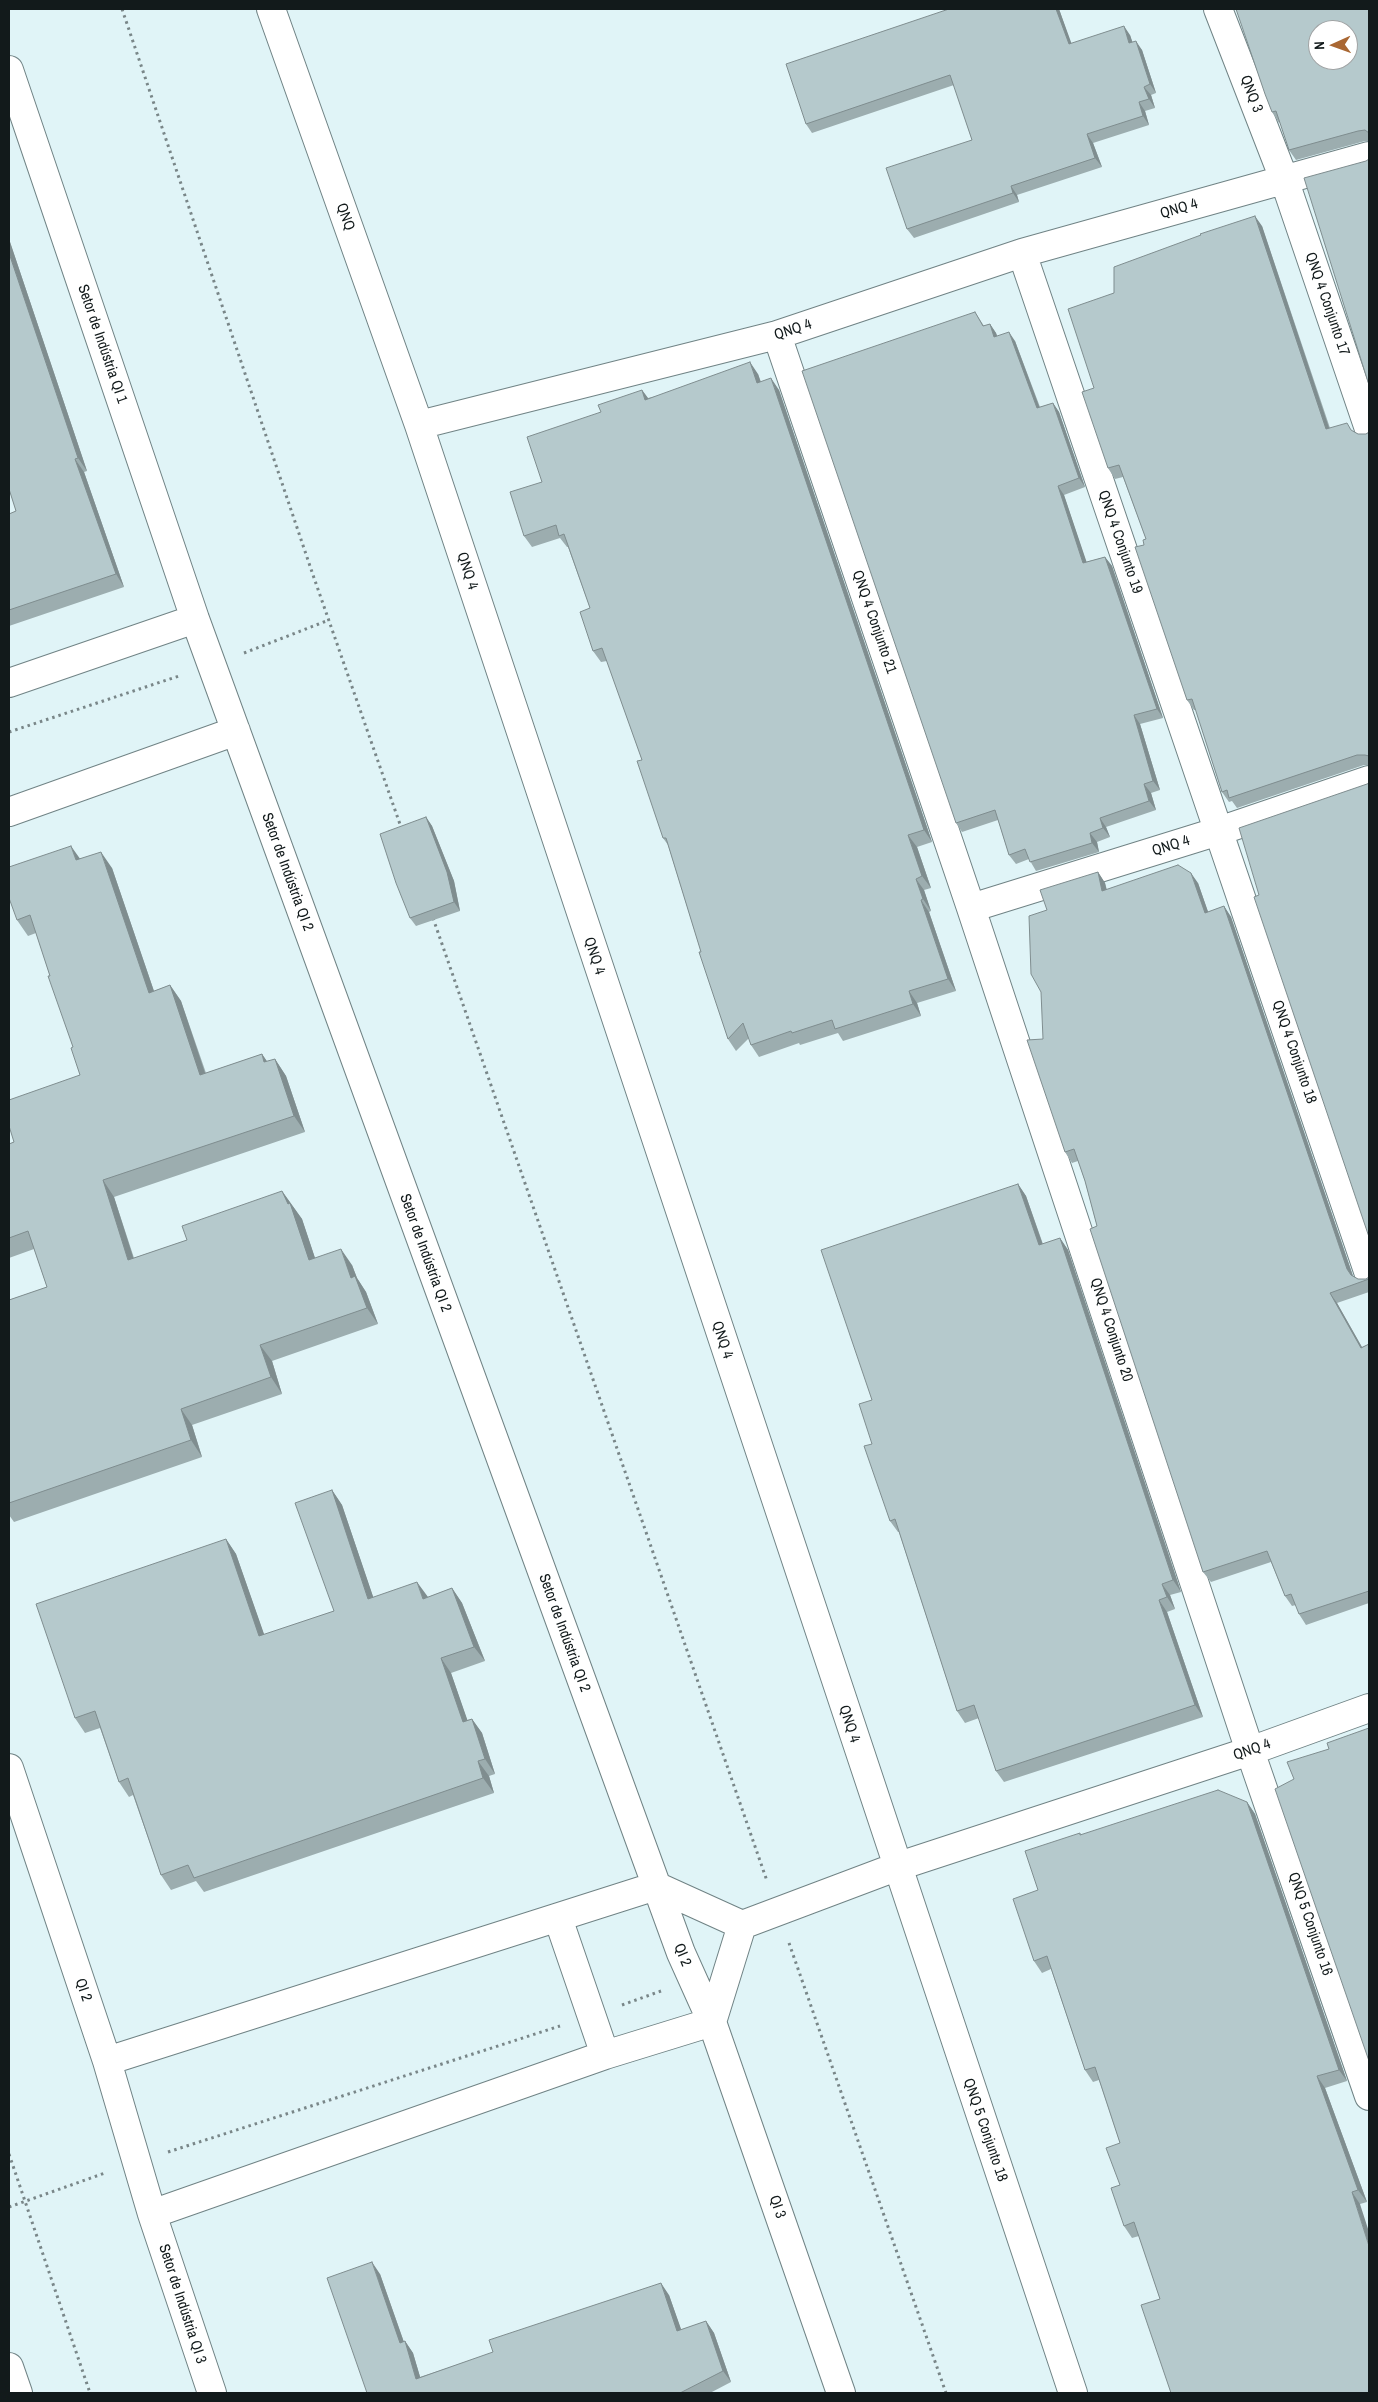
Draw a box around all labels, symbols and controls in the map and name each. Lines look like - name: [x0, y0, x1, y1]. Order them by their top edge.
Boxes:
- north arrow: [1308, 20, 1358, 70]
- text: N: [1310, 41, 1328, 50]
- street label: QNQ 3: [1236, 73, 1266, 115]
- street label: QNQ 4: [1158, 195, 1200, 223]
- street label: QNQ: [332, 201, 358, 233]
- street label: QNQ 4 Conjunto 17: [1301, 250, 1353, 358]
- street label: Setor de Indústria QI 1: [73, 282, 131, 406]
- street label: QNQ 4: [772, 316, 814, 344]
- street label: QNQ 4 Conjunto 19: [1094, 488, 1146, 596]
- street label: QNQ 4: [453, 550, 481, 592]
- street label: QNQ 4 Conjunto 21: [848, 568, 900, 676]
- street label: Setor de Indústria QI 2: [257, 810, 317, 934]
- street label: QNQ 4: [1150, 832, 1192, 860]
- street label: QNQ 4: [580, 935, 608, 977]
- street label: QNQ 4 Conjunto 18: [1268, 998, 1320, 1106]
- street label: Setor de Indústria QI 2: [395, 1191, 455, 1315]
- street label: QNQ 4 Conjunto 20: [1086, 1276, 1136, 1384]
- street label: QNQ 4: [708, 1319, 736, 1361]
- street label: Setor de Indústria QI 2: [534, 1571, 594, 1695]
- street label: QNQ 4: [835, 1703, 863, 1745]
- street label: QNQ 4: [1231, 1735, 1273, 1765]
- street label: QNQ 5 Conjunto 16: [1284, 1870, 1336, 1978]
- street label: QI 2: [669, 1941, 695, 1969]
- street label: QI 2: [71, 1976, 95, 2004]
- street label: QNQ 5 Conjunto 18: [959, 2076, 1011, 2184]
- street label: QI 3: [765, 2193, 789, 2221]
- street label: Setor de Indústria QI 3: [154, 2242, 210, 2366]

